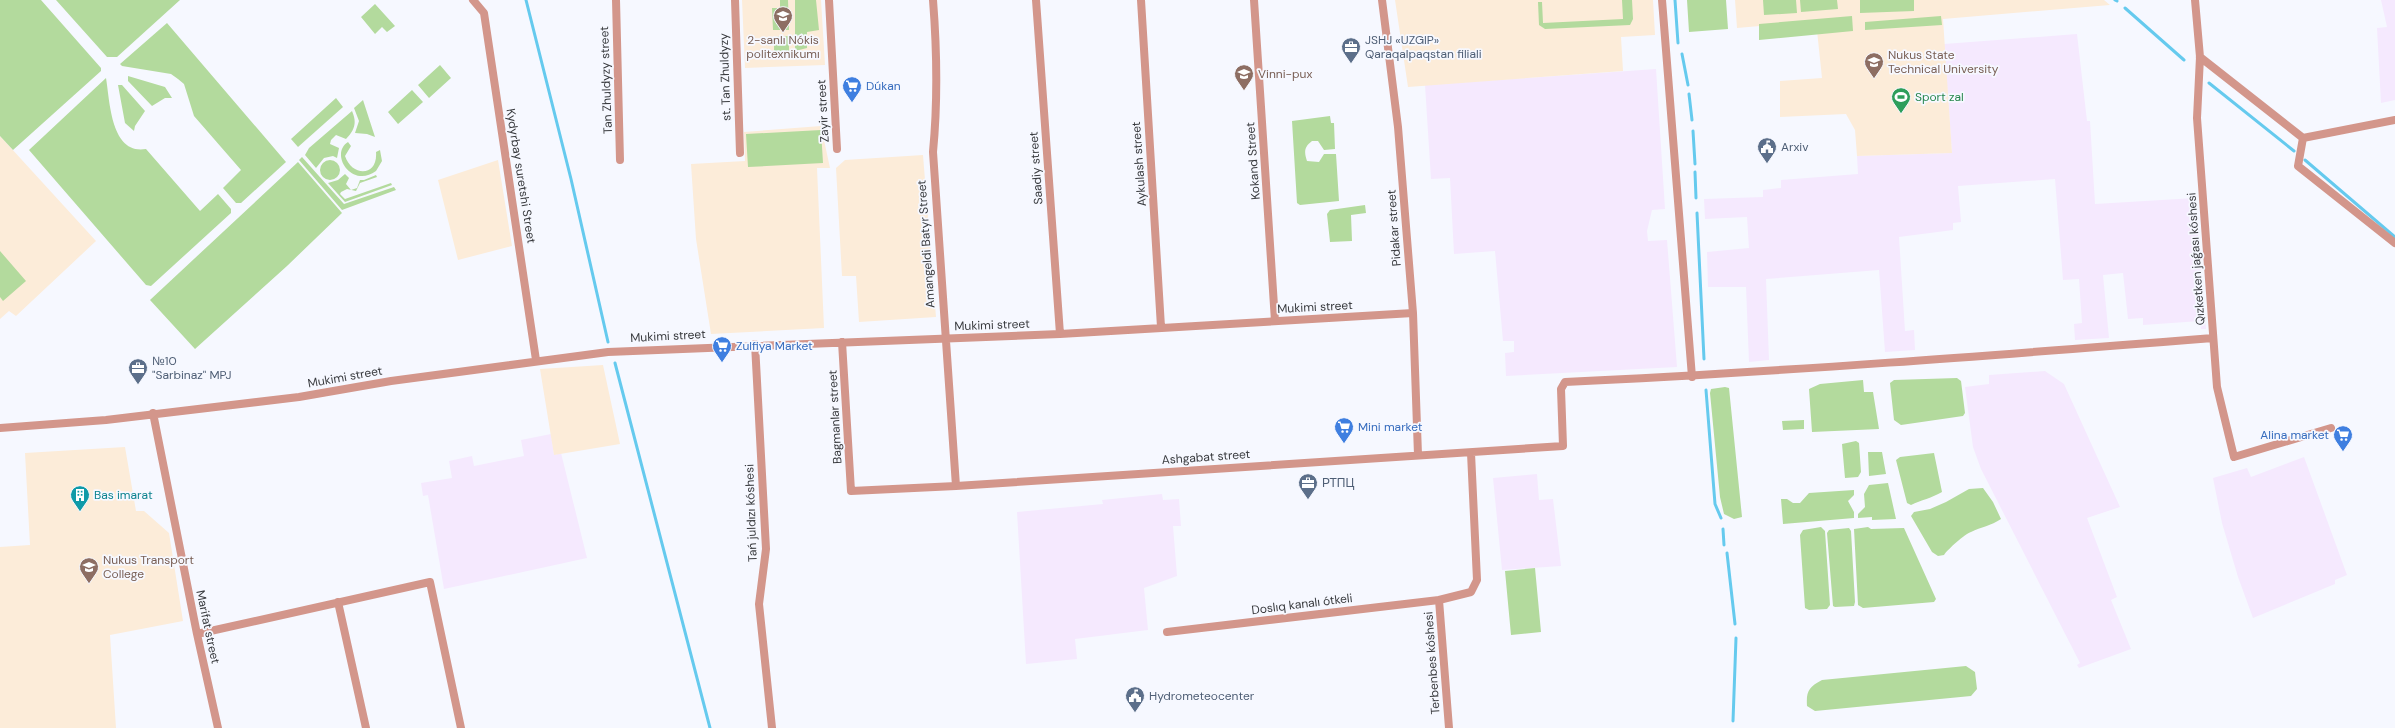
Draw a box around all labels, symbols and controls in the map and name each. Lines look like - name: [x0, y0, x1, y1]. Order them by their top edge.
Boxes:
- school or university icon: 2-sanlı Nókis politexnikumı: [772, 5, 794, 33]
- street label: Tan Zhuldyzy street: [596, 26, 616, 134]
- place label: 2-sanlı Nókis politexnikumı: [746, 32, 820, 62]
- place label: JSHJ «UZGIP» Qaraqalpaqstan filiali: [1365, 32, 1482, 62]
- street label: st. Tan Zhuldyzy: [715, 33, 735, 121]
- office icon: JSHJ «UZGIP» Qaraqalpaqstan filiali: [1340, 36, 1362, 64]
- place label: Nukus State Technical University: [1888, 47, 1999, 77]
- school or university icon: Nukus State Technical University: [1863, 51, 1885, 79]
- school or university icon: Vinni-pux: [1233, 63, 1255, 91]
- place label: Vinni-pux: [1258, 66, 1312, 82]
- supermarket icon: Dúkan: [841, 75, 863, 103]
- place label: Dúkan: [866, 78, 901, 94]
- street label: Zayir street: [813, 79, 833, 143]
- sports icon: Sport zal: [1890, 86, 1912, 114]
- place label: Sport zal: [1915, 89, 1964, 105]
- street label: Kydyrbay suretshi Street: [502, 107, 540, 245]
- street label: Aykulash street: [1128, 121, 1150, 207]
- street label: Kokand Street: [1242, 121, 1264, 200]
- street label: Saadiy street: [1025, 131, 1047, 205]
- public building icon: Arxiv: [1756, 136, 1778, 164]
- place label: Arxiv: [1781, 139, 1809, 155]
- street label: Amangeldi Batyr Street: [914, 179, 938, 309]
- street label: Pidakar street: [1383, 189, 1405, 267]
- street label: Qızketken jaǵası kóshesi: [2183, 192, 2209, 326]
- street label: Mukimi street: [1277, 297, 1353, 317]
- street label: Mukimi street: [954, 316, 1030, 334]
- street label: Mukimi street: [630, 326, 706, 346]
- supermarket icon: Zulfiya Market: [711, 335, 733, 363]
- place label: Zulfiya Market: [736, 338, 813, 354]
- place label: №10 "Sarbinaz" MPJ: [152, 353, 232, 383]
- office icon: №10 "Sarbinaz" MPJ: [127, 357, 149, 385]
- street label: Mukimi street: [306, 363, 384, 391]
- street label: Bagmanlar street: [825, 369, 845, 464]
- supermarket icon: Mini market: [1333, 416, 1355, 444]
- place label: Mini market: [1358, 419, 1423, 435]
- supermarket icon: Alina market: [2332, 424, 2354, 452]
- place label: Alina market: [2260, 427, 2329, 443]
- street label: Ashgabat street: [1161, 446, 1251, 468]
- street label: Tań juldızı kóshesi: [741, 464, 761, 562]
- office icon: РТПЦ: [1297, 472, 1319, 500]
- place label: РТПЦ: [1322, 475, 1354, 491]
- building icon: Bas imarat: [69, 484, 91, 512]
- place label: Bas imarat: [94, 487, 153, 503]
- place label: Nukus Transport College: [103, 552, 194, 582]
- school or university icon: Nukus Transport College: [78, 556, 100, 584]
- street label: Marifat street: [192, 589, 224, 666]
- street label: Doslıq kanalı ótkeli: [1251, 590, 1353, 618]
- street label: Terbenbes kóshesi: [1420, 611, 1444, 715]
- public building icon: Hydrometeocenter: [1124, 685, 1146, 713]
- place label: Hydrometeocenter: [1149, 688, 1255, 704]

